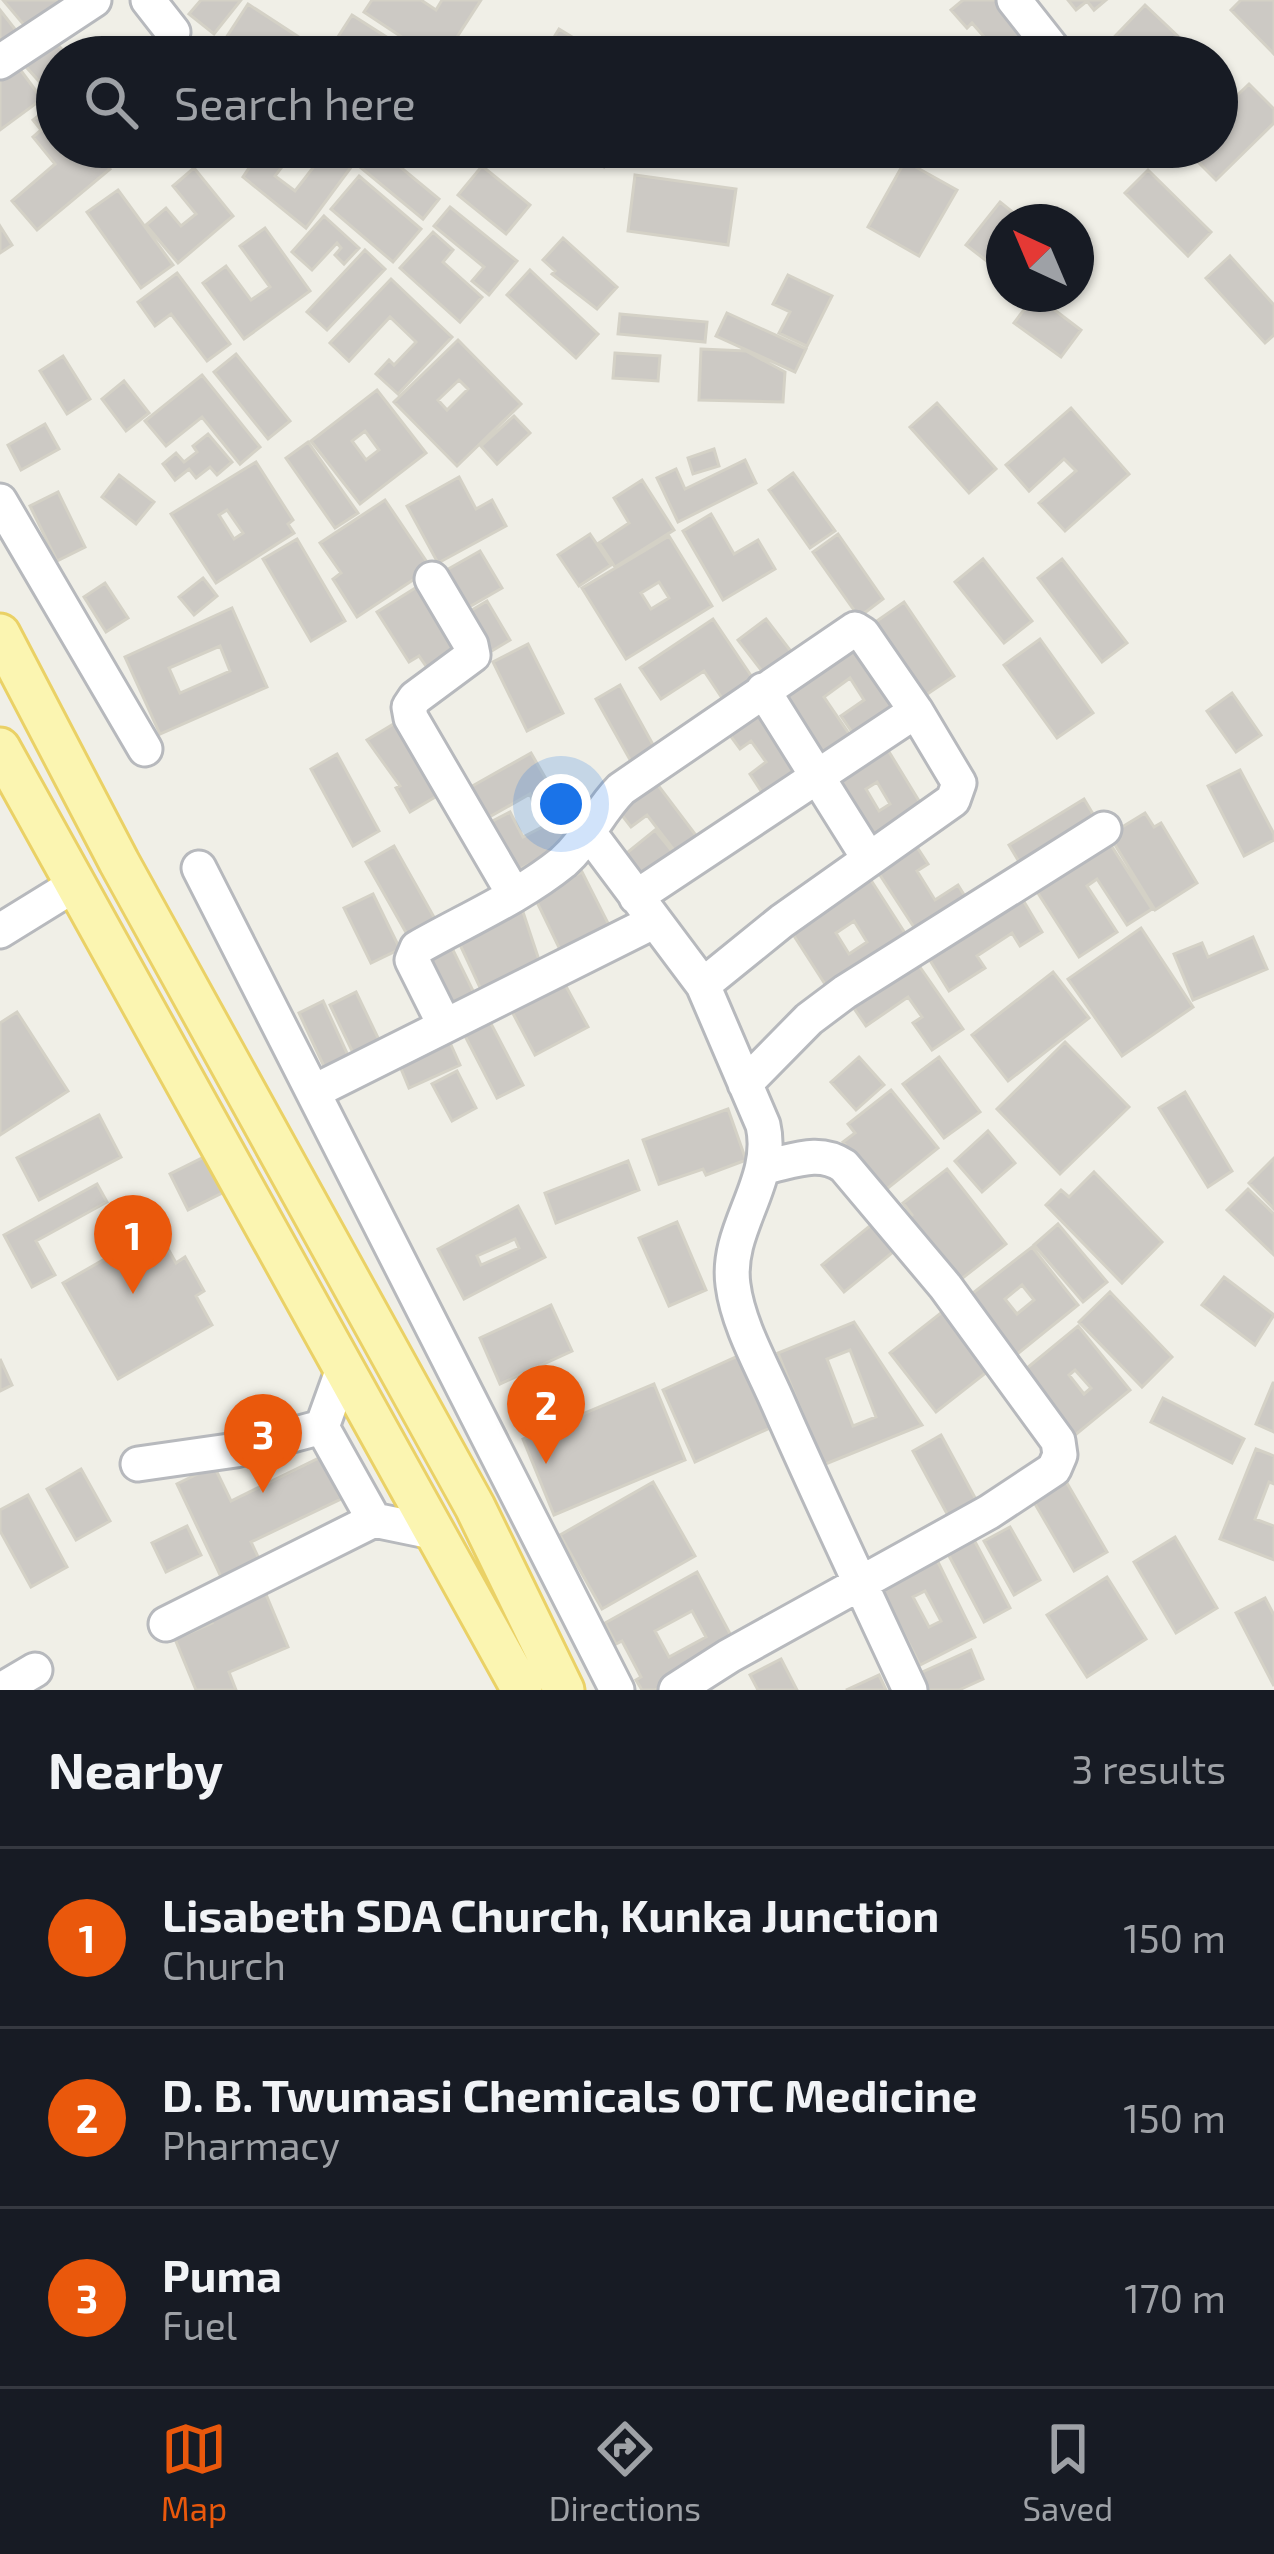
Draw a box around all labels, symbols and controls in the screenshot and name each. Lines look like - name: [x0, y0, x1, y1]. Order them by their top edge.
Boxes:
- search box: [36, 36, 1238, 168]
- icon: search: [78, 69, 144, 135]
- text: Search here: [174, 75, 416, 129]
- north arrow: [986, 204, 1094, 312]
- your location: [531, 774, 591, 834]
- pin: 1: [94, 1195, 172, 1294]
- pin: 2: [507, 1365, 585, 1464]
- pin: 3: [224, 1394, 302, 1493]
- text: Nearby: [48, 1738, 223, 1799]
- text: 3 results: [1072, 1745, 1226, 1792]
- text: Lisabeth SDA Church, Kunka Junction: [162, 1887, 939, 1941]
- text: 1: [79, 1914, 95, 1961]
- text: 150 m: [1123, 1914, 1226, 1961]
- text: Church: [162, 1941, 286, 1988]
- text: D. B. Twumasi Chemicals OTC Medicine: [162, 2067, 978, 2121]
- text: 2: [76, 2094, 98, 2141]
- text: 150 m: [1123, 2094, 1226, 2141]
- text: Pharmacy: [162, 2121, 340, 2168]
- text: Puma: [162, 2247, 282, 2301]
- text: 3: [76, 2274, 98, 2321]
- text: 170 m: [1124, 2274, 1226, 2321]
- text: Fuel: [162, 2301, 237, 2348]
- tab: Map: [161, 2416, 227, 2528]
- tab: Directions: [549, 2416, 701, 2528]
- tab: Saved: [1023, 2416, 1113, 2528]

